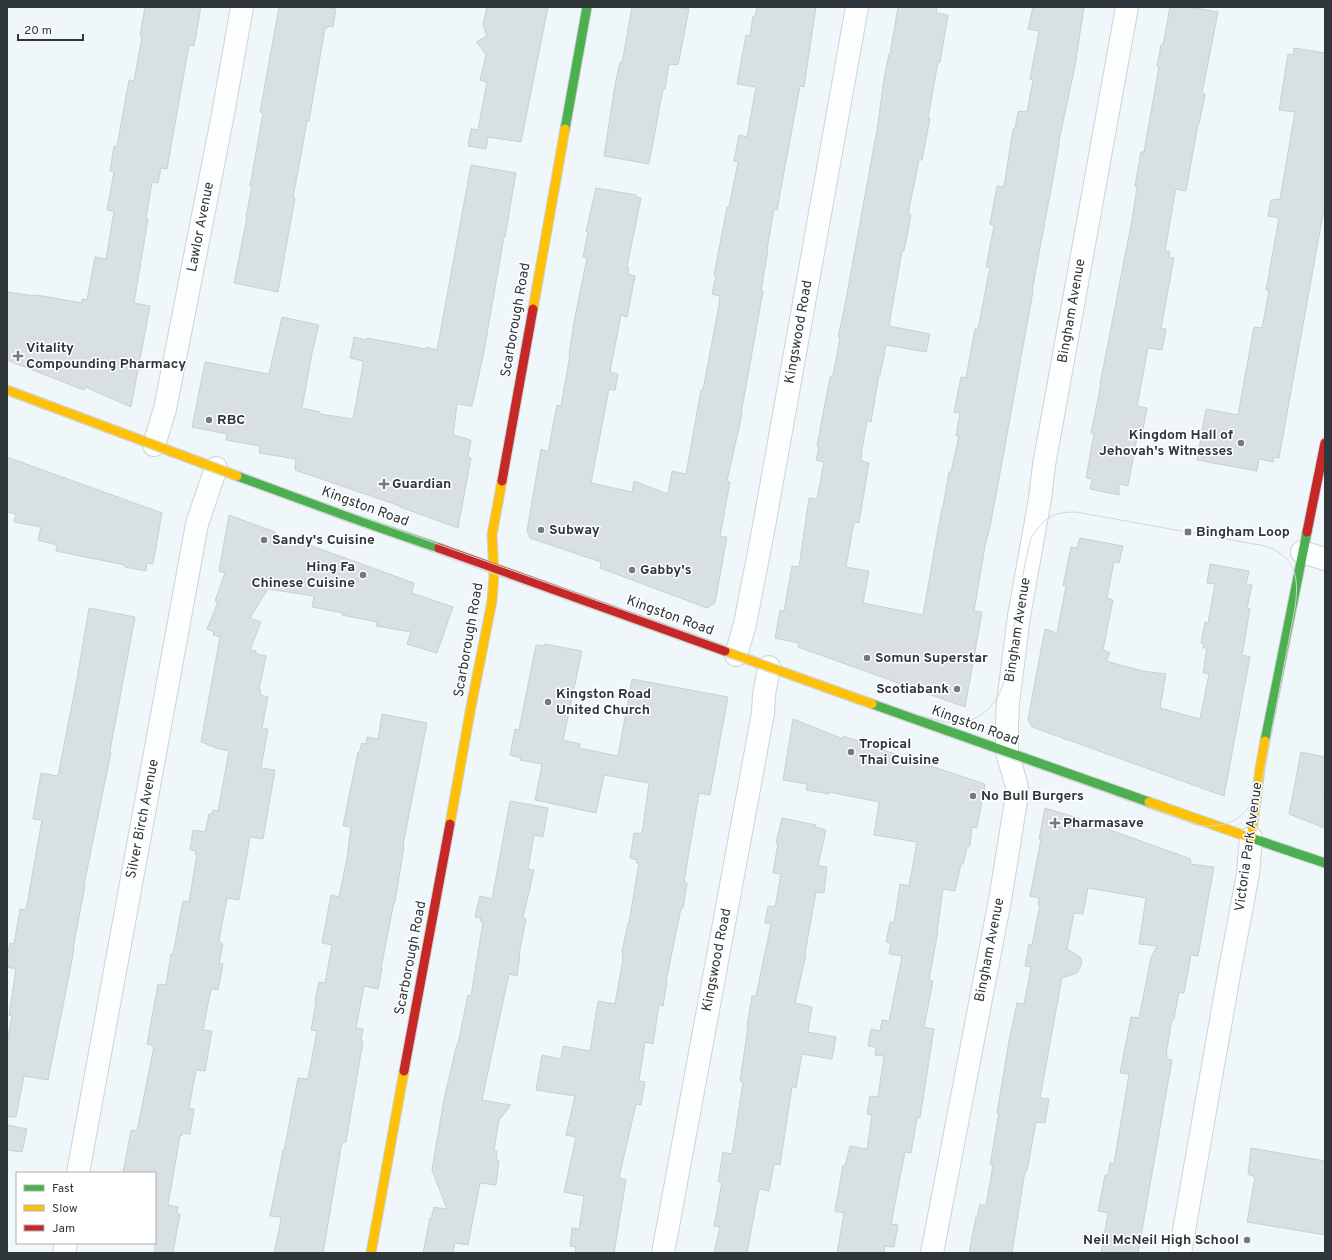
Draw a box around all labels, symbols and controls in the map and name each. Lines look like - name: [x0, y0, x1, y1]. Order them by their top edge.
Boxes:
- scale bar: [18, 16, 83, 42]
- text: 20 m: [24, 23, 52, 39]
- street label: Lawlor Avenue: [184, 180, 218, 274]
- street label: Bingham Avenue: [1054, 258, 1090, 364]
- street label: Scarborough Road: [498, 261, 534, 379]
- street label: Kingswood Road: [782, 279, 816, 385]
- place label: Vitality Compounding Pharmacy: [26, 340, 186, 373]
- marker: Vitality Compounding Pharmacy: [13, 351, 23, 361]
- place label: RBC: [217, 412, 245, 429]
- marker: RBC: [204, 415, 214, 425]
- place label: Kingdom Hall of Jehovah's Witnesses: [1099, 427, 1233, 460]
- marker: Kingdom Hall of Jehovah's Witnesses: [1236, 438, 1246, 448]
- place label: Guardian: [392, 476, 451, 493]
- marker: Guardian: [379, 479, 389, 489]
- street label: Kingston Road: [319, 483, 411, 531]
- place label: Subway: [549, 522, 600, 539]
- place label: Bingham Loop: [1196, 524, 1290, 541]
- marker: Subway: [536, 525, 546, 535]
- marker: Bingham Loop: [1183, 527, 1193, 537]
- place label: Sandy's Cuisine: [272, 532, 375, 549]
- marker: Sandy's Cuisine: [259, 535, 269, 545]
- place label: Hing Fa Chinese Cuisine: [252, 559, 355, 592]
- place label: Gabby's: [640, 562, 692, 579]
- marker: Gabby's: [627, 565, 637, 575]
- marker: Hing Fa Chinese Cuisine: [358, 570, 368, 580]
- street label: Bingham Avenue: [1001, 577, 1035, 683]
- street label: Scarborough Road: [451, 581, 487, 699]
- street label: Kingston Road: [624, 592, 716, 640]
- place label: Somun Superstar: [875, 650, 988, 667]
- marker: Somun Superstar: [862, 653, 872, 663]
- place label: Scotiabank: [876, 681, 949, 698]
- marker: Scotiabank: [952, 684, 962, 694]
- place label: Kingston Road United Church: [556, 686, 651, 719]
- marker: Kingston Road United Church: [543, 697, 553, 707]
- street label: Kingston Road: [929, 702, 1021, 750]
- place label: Tropical Thai Cuisine: [859, 736, 939, 769]
- marker: Tropical Thai Cuisine: [846, 747, 856, 757]
- street label: Silver Birch Avenue: [123, 758, 163, 880]
- street label: Victoria Park Avenue: [1232, 781, 1266, 913]
- place label: No Bull Burgers: [981, 788, 1084, 805]
- marker: No Bull Burgers: [968, 791, 978, 801]
- place label: Pharmasave: [1063, 815, 1144, 832]
- marker: Pharmasave: [1050, 818, 1060, 828]
- street label: Bingham Avenue: [972, 897, 1008, 1003]
- street label: Scarborough Road: [392, 899, 430, 1017]
- street label: Kingswood Road: [699, 907, 735, 1013]
- legend: [16, 1172, 156, 1244]
- text: Fast: [52, 1181, 74, 1197]
- text: Slow: [52, 1201, 78, 1217]
- text: Jam: [52, 1221, 75, 1237]
- place label: Neil McNeil High School: [1083, 1232, 1239, 1249]
- marker: Neil McNeil High School: [1242, 1235, 1252, 1245]

